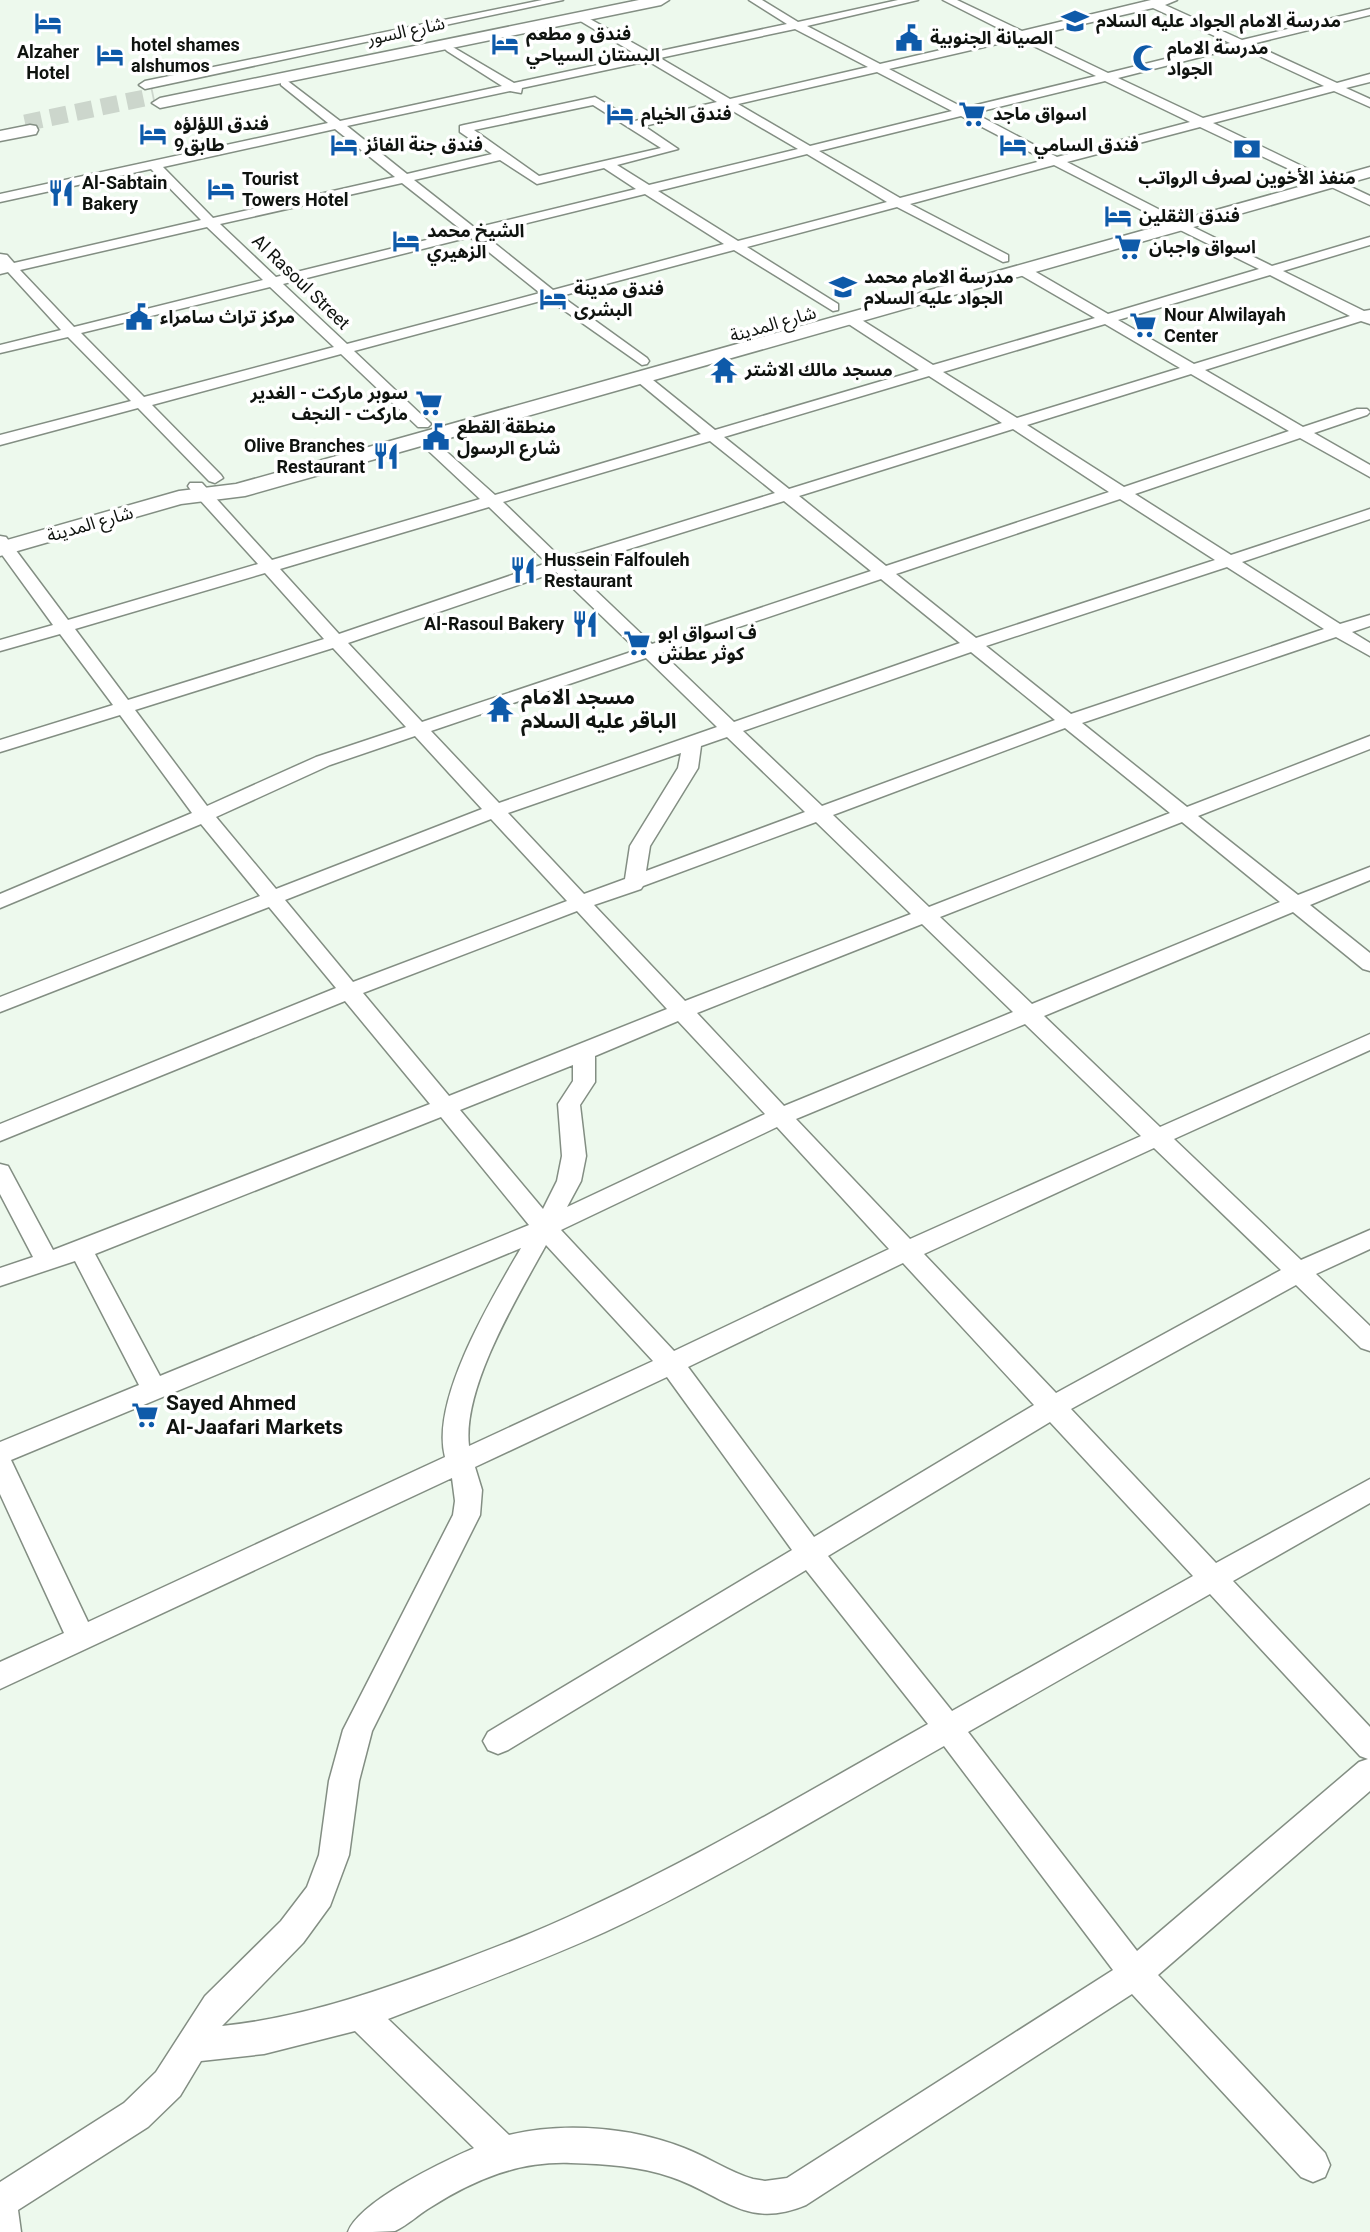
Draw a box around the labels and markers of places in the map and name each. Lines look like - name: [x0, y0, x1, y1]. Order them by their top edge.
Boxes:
- school or university icon: مدرسة الامام الجواد عليه السلام: [1060, 6, 1090, 36]
- hotel icon: Alzaher Hotel: [33, 8, 63, 38]
- place label: مدرسة الامام الجواد عليه السلام: [1096, 10, 1341, 34]
- place label: فندق و مطعم البستان السياحي: [526, 23, 660, 69]
- public building icon: الصيانة الجنوبية: [894, 23, 924, 53]
- place label: الصيانة الجنوبية: [930, 27, 1053, 48]
- hotel icon: فندق و مطعم البستان السياحي: [490, 29, 520, 59]
- place label: hotel shames alshumos: [131, 34, 240, 76]
- place label: مدرسة الامام الجواد: [1167, 37, 1269, 79]
- hotel icon: hotel shames alshumos: [95, 40, 125, 70]
- place label: Alzaher Hotel: [17, 41, 79, 83]
- mosque icon: مدرسة الامام الجواد: [1131, 43, 1161, 73]
- hotel icon: فندق الخيام: [605, 99, 635, 129]
- supermarket icon: اسواق ماجد: [957, 99, 987, 129]
- place label: فندق الخيام: [641, 103, 732, 127]
- place label: اسواق ماجد: [993, 103, 1087, 124]
- place label: فندق اللؤلؤه 9طابق: [174, 113, 269, 156]
- hotel icon: فندق اللؤلؤه 9طابق: [138, 119, 168, 149]
- hotel icon: فندق جنة الفائز: [329, 130, 359, 160]
- hotel icon: فندق السامي: [998, 130, 1028, 160]
- place label: فندق جنة الفائز: [364, 134, 483, 156]
- place label: فندق السامي: [1034, 134, 1139, 159]
- bank icon: منفذ الأخوين لصرف الرواتب: [1232, 134, 1262, 164]
- place label: منفذ الأخوين لصرف الرواتب: [1138, 167, 1356, 189]
- place label: Tourist Towers Hotel: [242, 168, 349, 210]
- place label: Al-Sabtain Bakery: [82, 172, 167, 214]
- hotel icon: Tourist Towers Hotel: [206, 174, 236, 204]
- restaurant icon: Al-Sabtain Bakery: [46, 178, 76, 208]
- hotel icon: فندق الثقلين: [1103, 201, 1133, 231]
- place label: فندق الثقلين: [1139, 205, 1240, 226]
- place label: الشيخ محمد الزهيري: [427, 220, 525, 266]
- hotel icon: الشيخ محمد الزهيري: [391, 226, 421, 256]
- supermarket icon: اسواق واجبان: [1113, 232, 1143, 262]
- place label: اسواق واجبان: [1149, 236, 1256, 257]
- place label: مدرسة الامام محمد الجواد عليه السلام: [864, 266, 1014, 311]
- school or university icon: مدرسة الامام محمد الجواد عليه السلام: [828, 272, 858, 302]
- place label: فندق مدينة البشرى: [574, 278, 664, 321]
- hotel icon: فندق مدينة البشرى: [538, 284, 568, 314]
- public building icon: مركز تراث سامراء: [124, 302, 154, 332]
- place label: Nour Alwilayah Center: [1164, 304, 1286, 346]
- place label: مركز تراث سامراء: [160, 306, 295, 328]
- supermarket icon: Nour Alwilayah Center: [1128, 310, 1158, 340]
- temple icon: مسجد مالك الاشتر: [709, 355, 739, 385]
- place label: مسجد مالك الاشتر: [744, 359, 893, 381]
- place label: سوبر ماركت - الغدير ماركت - النجف: [250, 382, 408, 425]
- supermarket icon: سوبر ماركت - الغدير ماركت - النجف: [414, 388, 444, 418]
- place label: منطقة القطع شارع الرسول: [457, 416, 561, 461]
- public building icon: منطقة القطع شارع الرسول: [421, 422, 451, 452]
- place label: Olive Branches Restaurant: [244, 435, 365, 477]
- restaurant icon: Olive Branches Restaurant: [371, 441, 401, 471]
- place label: Hussein Falfouleh Restaurant: [544, 549, 690, 591]
- restaurant icon: Hussein Falfouleh Restaurant: [508, 555, 538, 585]
- restaurant icon: Al-Rasoul Bakery: [570, 609, 600, 639]
- place label: Al-Rasoul Bakery: [424, 613, 565, 634]
- place label: ف اسواق ابو كوثر عطش: [658, 622, 757, 665]
- supermarket icon: ف اسواق ابو كوثر عطش: [622, 628, 652, 658]
- place label: مسجد الامام الباقر عليه السلام: [521, 685, 677, 737]
- temple icon: مسجد الامام الباقر عليه السلام: [485, 694, 515, 724]
- place label: Sayed Ahmed Al-Jaafari Markets: [166, 1391, 343, 1439]
- supermarket icon: Sayed Ahmed Al-Jaafari Markets: [130, 1400, 160, 1430]

